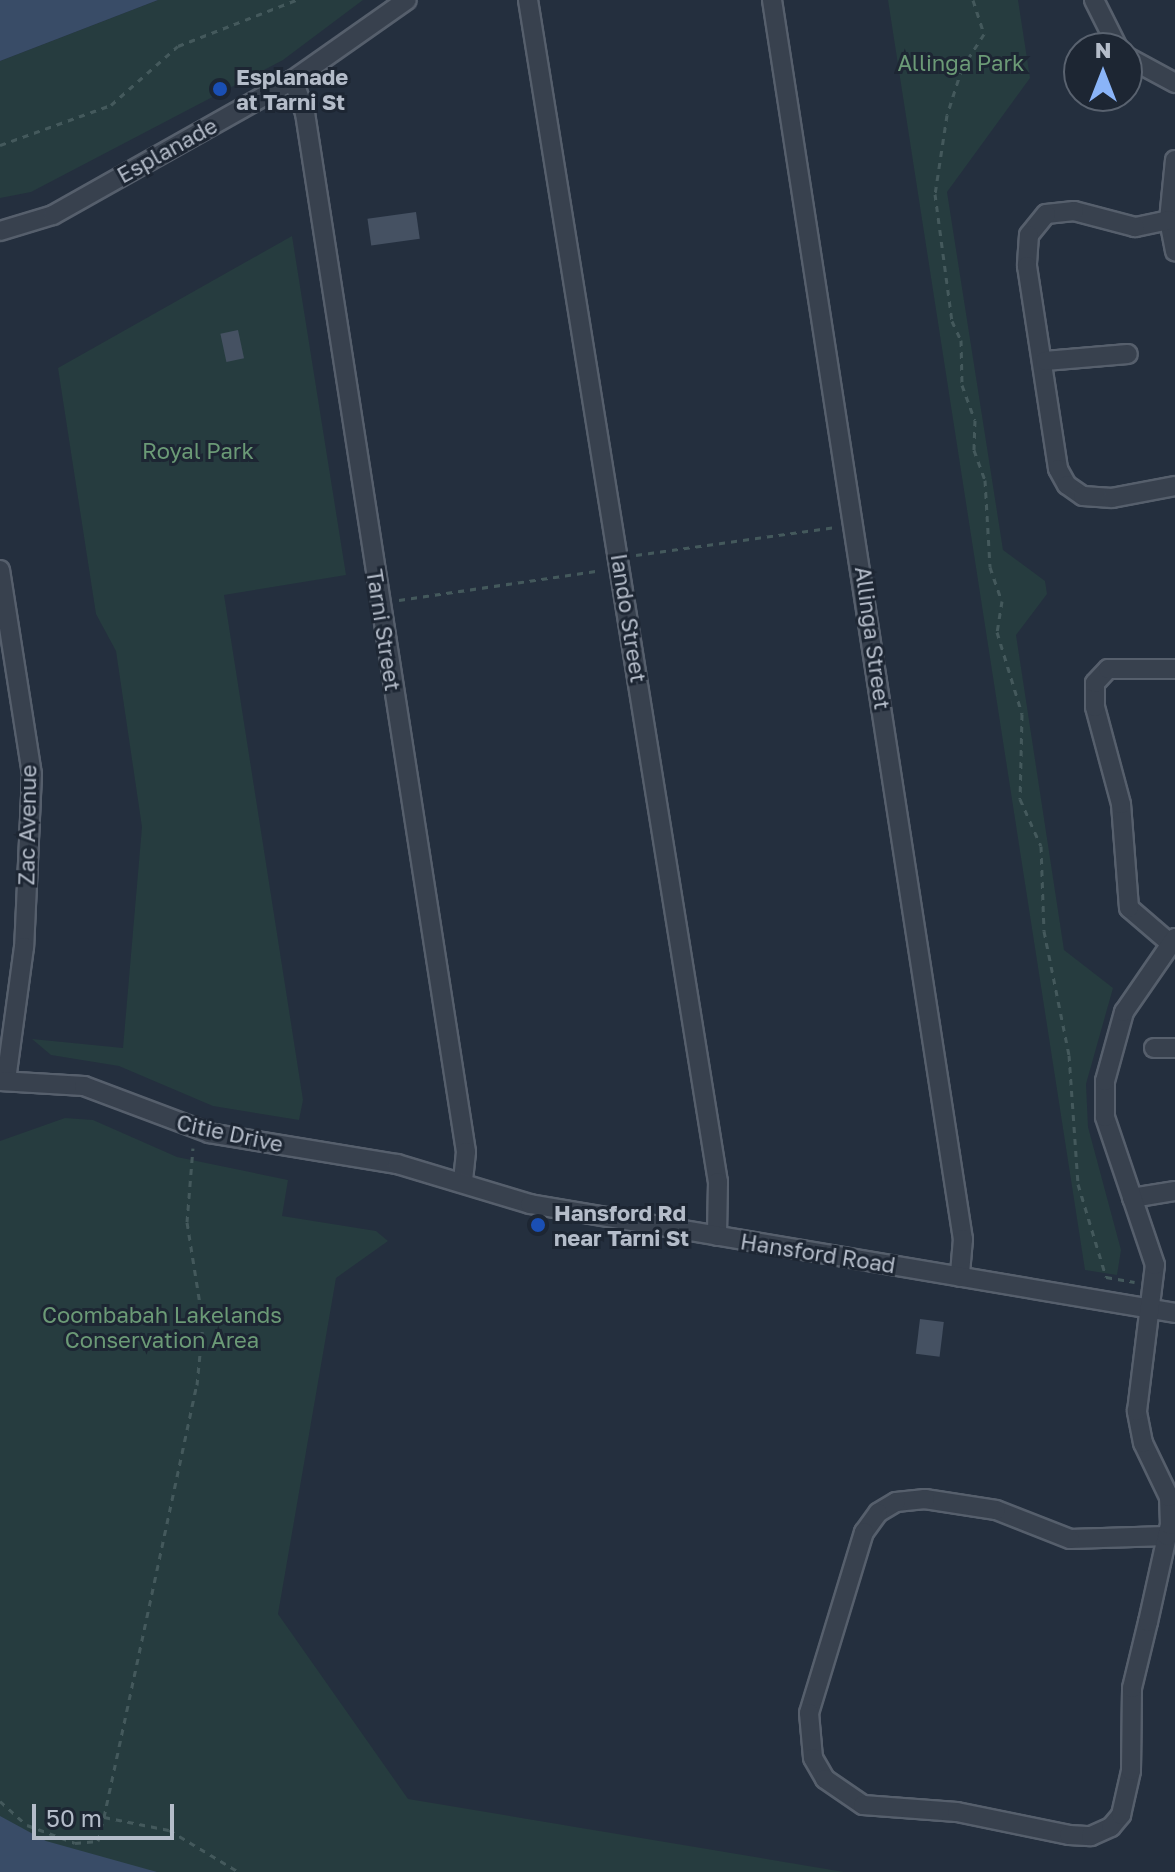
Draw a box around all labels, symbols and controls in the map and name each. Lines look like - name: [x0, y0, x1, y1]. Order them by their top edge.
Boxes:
- north arrow: [1063, 32, 1143, 112]
- text: N: [1095, 36, 1111, 63]
- park label: Allinga Park: [898, 50, 1024, 76]
- place label: Esplanade at Tarni St: [236, 63, 348, 114]
- marker: Esplanade at Tarni St: [211, 80, 229, 98]
- street label: Esplanade: [112, 112, 222, 188]
- park label: Royal Park: [142, 438, 254, 464]
- street label: Iando Street: [606, 552, 652, 684]
- street label: Allinga Street: [850, 565, 896, 711]
- street label: Tarni Street: [361, 567, 407, 693]
- street label: Zac Avenue: [13, 764, 41, 886]
- street label: Citie Drive: [174, 1109, 286, 1157]
- place label: Hansford Rd near Tarni St: [554, 1199, 689, 1250]
- marker: Hansford Rd near Tarni St: [529, 1216, 547, 1234]
- street label: Hansford Road: [739, 1228, 897, 1278]
- park label: Coombabah Lakelands Conservation Area: [42, 1301, 282, 1352]
- scale bar: [36, 1788, 178, 1838]
- text: 50 m: [46, 1803, 102, 1832]

